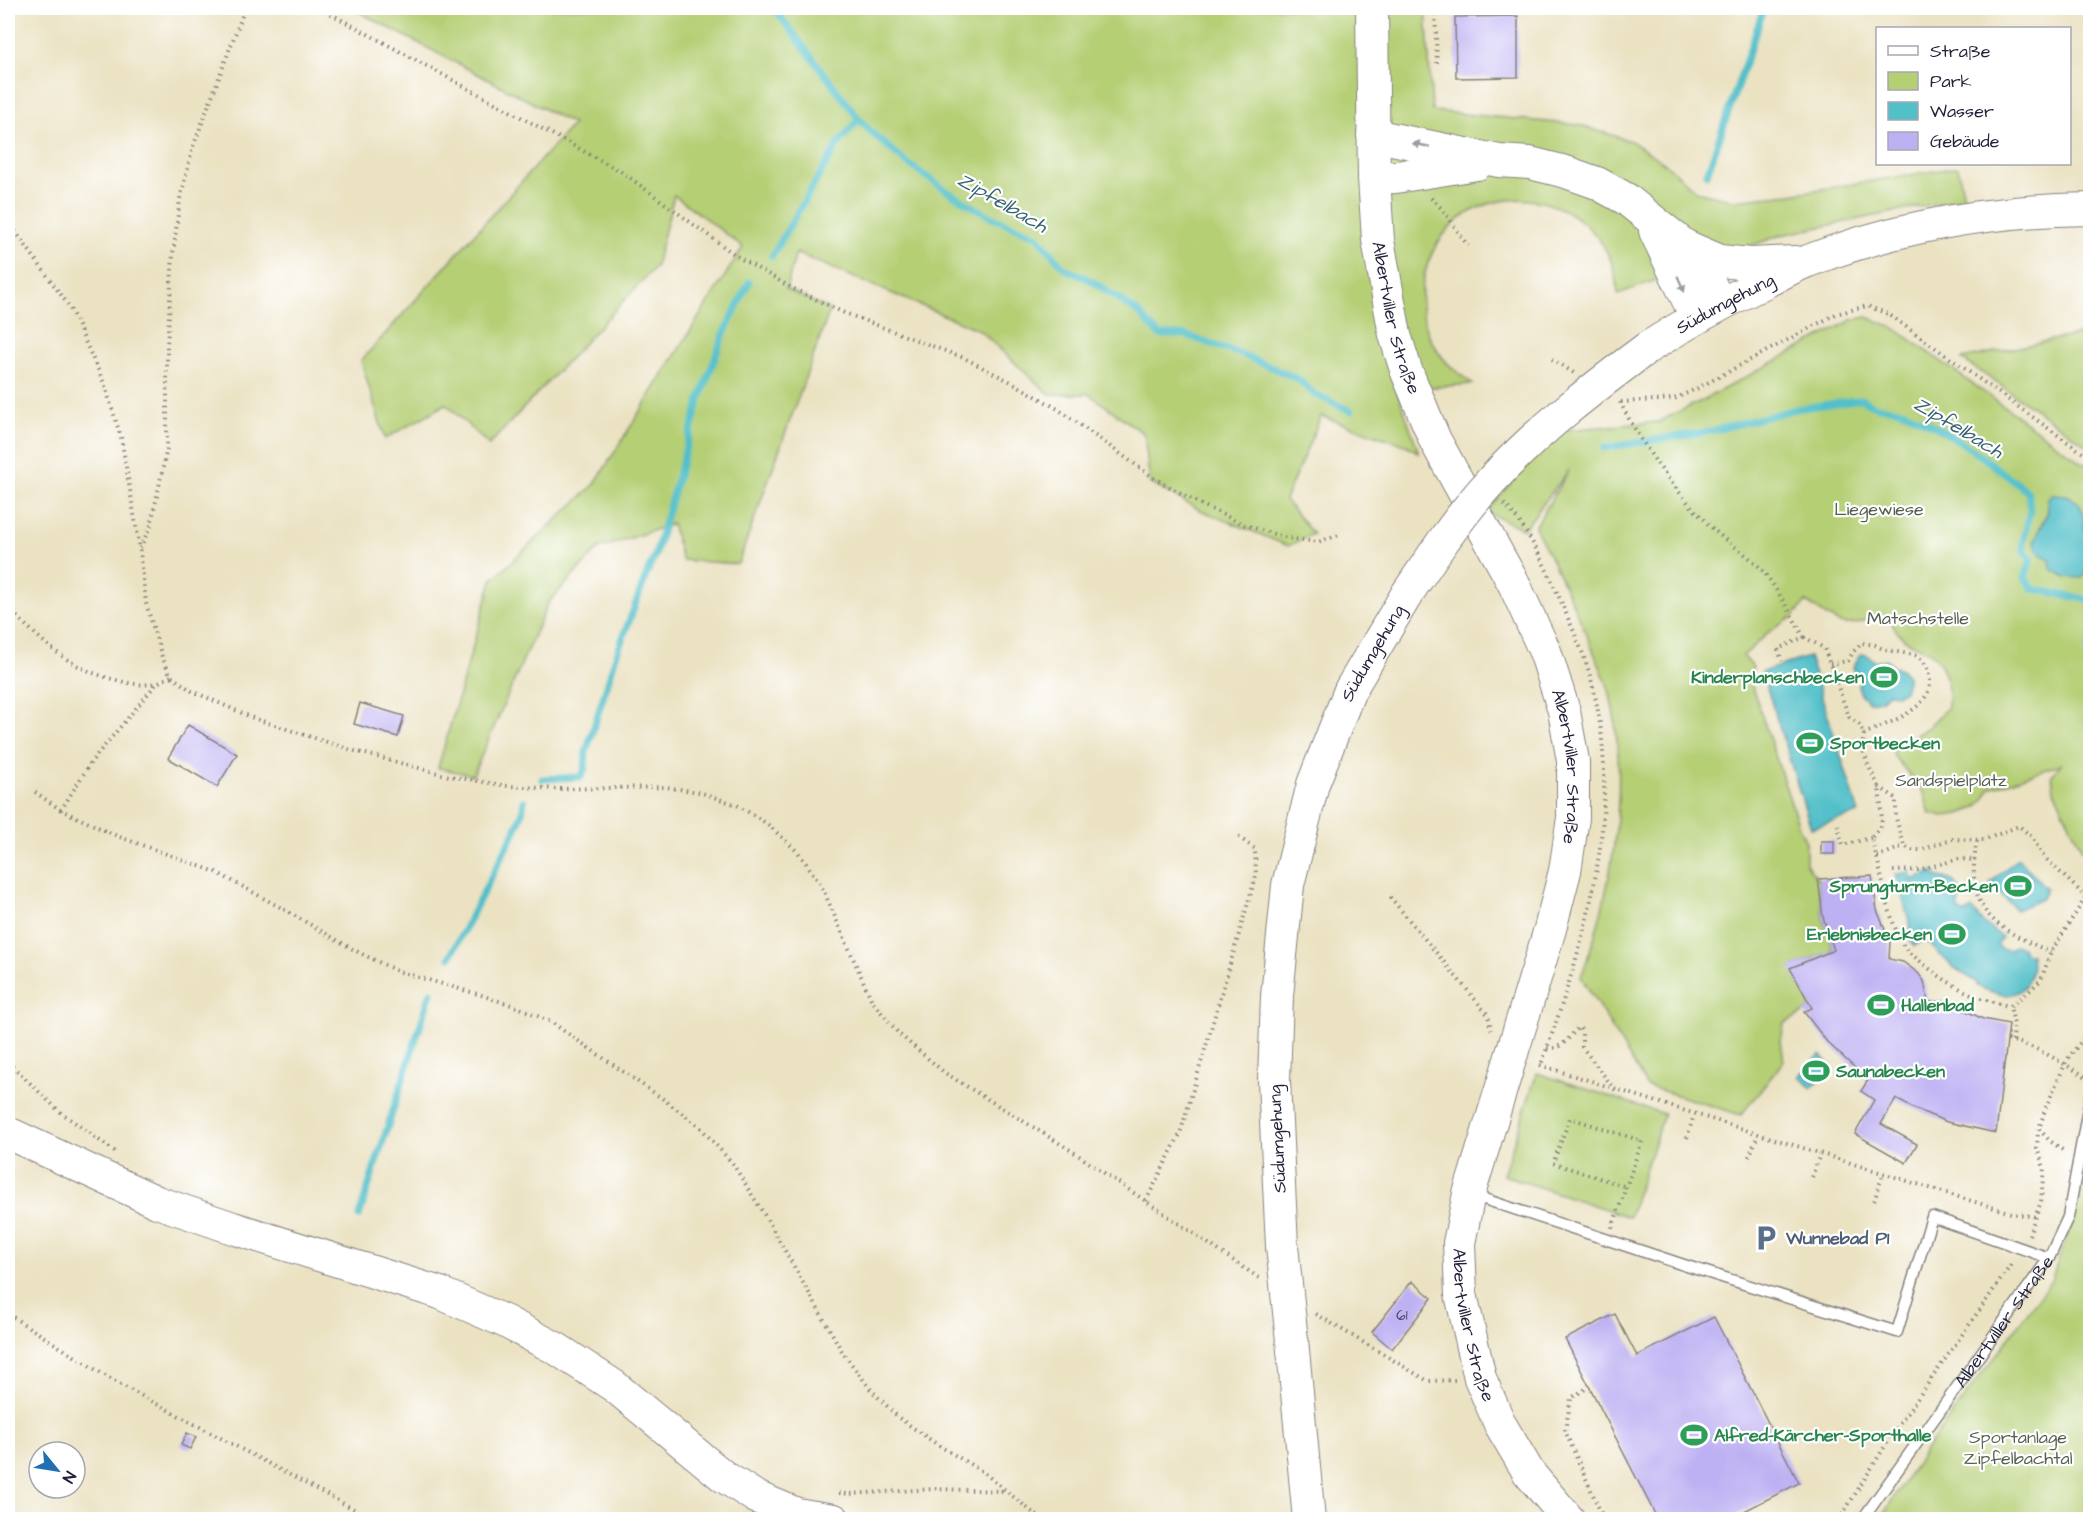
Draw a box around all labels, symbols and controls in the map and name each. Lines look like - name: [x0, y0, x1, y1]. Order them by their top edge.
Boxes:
- legend: [1876, 27, 2071, 165]
- text: Straße: [1930, 39, 1991, 64]
- text: Park: [1930, 69, 1972, 94]
- text: Wasser: [1930, 99, 1994, 124]
- text: Gebäude: [1930, 129, 2000, 154]
- one-way arrow: [1411, 140, 1430, 149]
- water label: Zipfelbach: [952, 166, 1054, 240]
- street label: Albertviller Straße: [1365, 239, 1427, 398]
- street label: Südumgehung: [1671, 267, 1779, 340]
- one-way arrow: [1676, 276, 1686, 294]
- water label: Zipfelbach: [1909, 390, 2009, 466]
- park label: Liegewiese: [1834, 497, 1924, 523]
- street label: Südumgehung: [1335, 600, 1412, 705]
- park label: Matschstelle: [1867, 606, 1969, 631]
- sports icon: Kinderplanschbecken: [1869, 662, 1899, 692]
- place label: Kinderplanschbecken: [1691, 665, 1864, 690]
- street label: Albertviller Straße: [1545, 686, 1585, 846]
- sports icon: Sportbecken: [1795, 728, 1825, 758]
- place label: Sportbecken: [1829, 731, 1940, 756]
- park label: Sandspielplatz: [1895, 768, 2007, 793]
- sports icon: Sprungturm-Becken: [2003, 871, 2033, 901]
- place label: Sprungturm-Becken: [1828, 874, 1998, 900]
- sports icon: Erlebnisbecken: [1937, 919, 1967, 949]
- place label: Erlebnisbecken: [1807, 922, 1932, 947]
- sports icon: Hallenbad: [1866, 990, 1896, 1020]
- place label: Hallenbad: [1901, 993, 1975, 1018]
- sports icon: Saunabecken: [1801, 1056, 1831, 1086]
- place label: Saunabecken: [1835, 1059, 1945, 1084]
- street label: Südumgehung: [1262, 1084, 1294, 1194]
- parking icon: Wunnebad P1: [1751, 1223, 1781, 1253]
- place label: Wunnebad P1: [1785, 1226, 1890, 1251]
- street label: Albertviller Straße: [1446, 1248, 1501, 1406]
- street label: Albertviller Straße: [1948, 1250, 2060, 1393]
- house number: 61: [1396, 1305, 1408, 1326]
- sports icon: Alfred-Kärcher-Sporthalle: [1679, 1420, 1709, 1450]
- place label: Alfred-Kärcher-Sporthalle: [1714, 1423, 1932, 1448]
- park label: Sportanlage Zipfelbachtal: [1964, 1425, 2073, 1471]
- north arrow: [27, 1440, 87, 1500]
- text: N: [57, 1467, 81, 1487]

